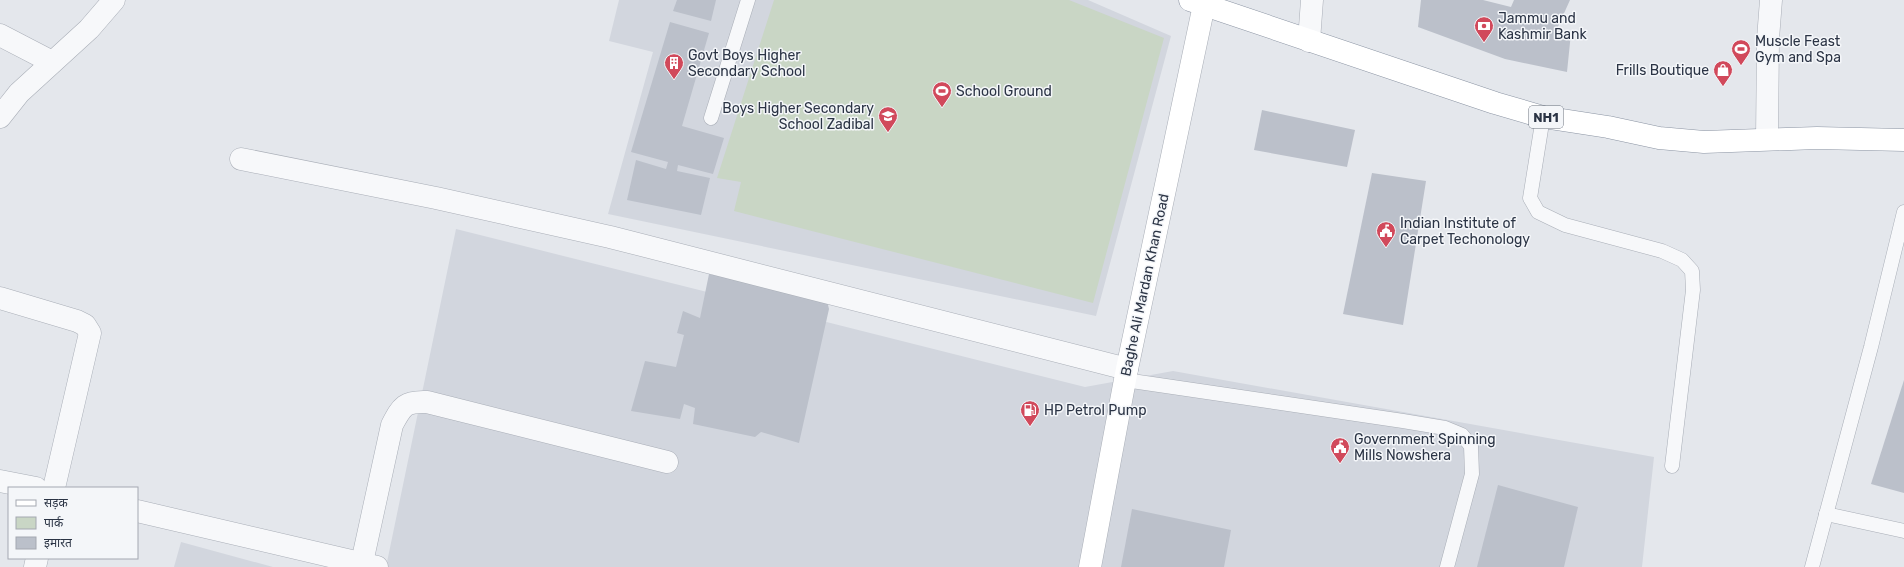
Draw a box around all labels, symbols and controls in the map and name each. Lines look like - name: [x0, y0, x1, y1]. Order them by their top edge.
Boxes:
- place label: Jammu and Kashmir Bank: [1498, 10, 1588, 43]
- bank icon: Jammu and Kashmir Bank: [1473, 15, 1495, 43]
- place label: Muscle Feast Gym and Spa: [1755, 33, 1841, 66]
- sports icon: Muscle Feast Gym and Spa: [1730, 38, 1752, 66]
- place label: Govt Boys Higher Secondary School: [688, 47, 805, 80]
- building icon: Govt Boys Higher Secondary School: [663, 52, 685, 80]
- shop icon: Frills Boutique: [1712, 59, 1734, 87]
- place label: Frills Boutique: [1616, 62, 1709, 79]
- sports icon: School Ground: [931, 80, 953, 108]
- place label: School Ground: [956, 83, 1052, 100]
- place label: Boys Higher Secondary School Zadibal: [722, 100, 874, 133]
- school or university icon: Boys Higher Secondary School Zadibal: [877, 105, 899, 133]
- road number: NH1: [1529, 106, 1563, 128]
- street label: Baghe Ali Mardan Khan Road: [1117, 192, 1173, 378]
- place label: Indian Institute of Carpet Techonology: [1400, 215, 1530, 248]
- public building icon: Indian Institute of Carpet Techonology: [1375, 220, 1397, 248]
- fuel station icon: HP Petrol Pump: [1019, 399, 1041, 427]
- place label: HP Petrol Pump: [1044, 402, 1147, 419]
- place label: Government Spinning Mills Nowshera: [1354, 431, 1496, 464]
- public building icon: Government Spinning Mills Nowshera: [1329, 436, 1351, 464]
- legend: [8, 487, 138, 559]
- text: सड़क: [44, 496, 69, 510]
- text: पार्क: [44, 516, 64, 530]
- text: इमारत: [44, 536, 73, 550]

